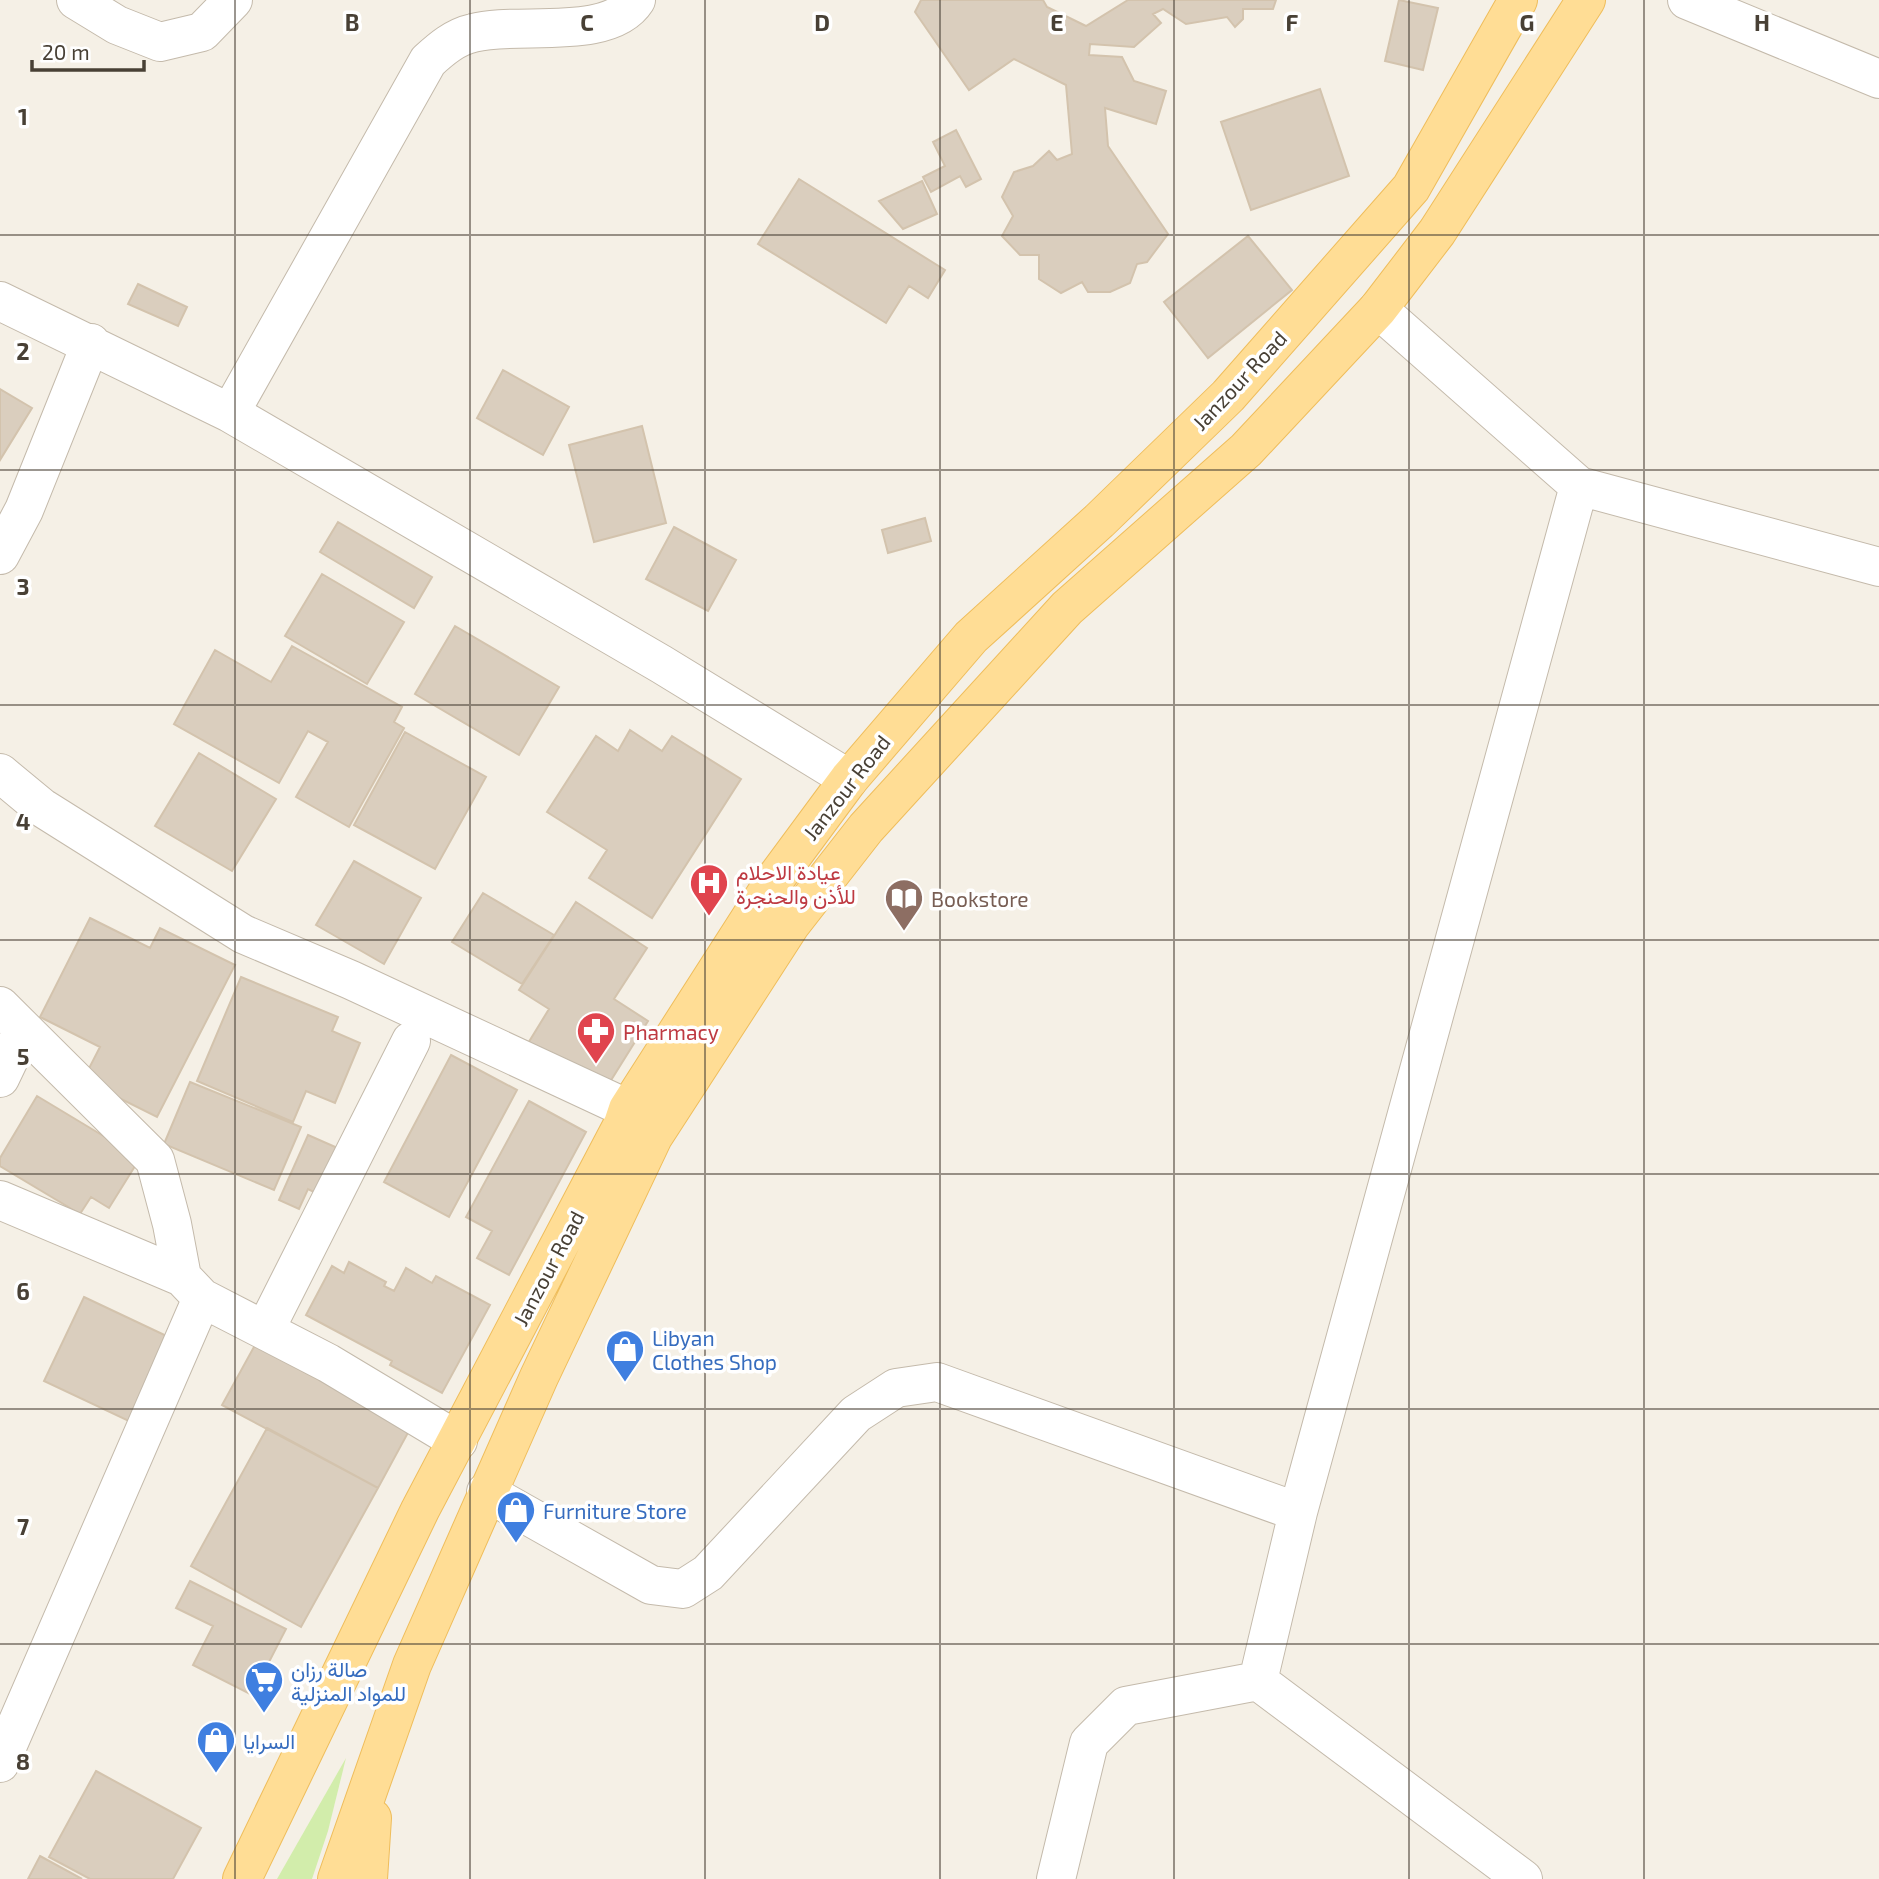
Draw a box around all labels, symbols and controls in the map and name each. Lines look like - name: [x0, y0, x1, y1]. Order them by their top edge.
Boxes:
- text: B: [345, 8, 359, 36]
- text: C: [580, 8, 594, 36]
- text: D: [814, 8, 830, 36]
- text: E: [1050, 8, 1064, 36]
- text: F: [1286, 8, 1299, 36]
- text: G: [1520, 8, 1534, 36]
- text: H: [1754, 8, 1770, 36]
- scale bar: [32, 28, 144, 72]
- text: 20 m: [42, 39, 90, 64]
- text: 1: [18, 102, 28, 130]
- street label: Janzour Road: [1187, 325, 1291, 435]
- text: 2: [16, 337, 30, 365]
- text: 3: [16, 572, 30, 600]
- street label: Janzour Road: [797, 729, 895, 845]
- text: 4: [16, 807, 30, 835]
- place label: عيادة الاحلام للأذن والحنجرة: [736, 859, 856, 910]
- hospital icon: عيادة الاحلام للأذن والحنجرة: [688, 862, 730, 917]
- library icon: Bookstore: [883, 877, 925, 932]
- place label: Bookstore: [931, 886, 1029, 911]
- pharmacy icon: Pharmacy: [575, 1010, 617, 1065]
- place label: Pharmacy: [623, 1019, 719, 1044]
- text: 5: [17, 1042, 29, 1070]
- street label: Janzour Road: [507, 1206, 589, 1330]
- text: 6: [16, 1277, 30, 1305]
- place label: Libyan Clothes Shop: [652, 1325, 777, 1374]
- shop icon: Libyan Clothes Shop: [604, 1328, 646, 1383]
- shop icon: Furniture Store: [495, 1489, 537, 1544]
- place label: Furniture Store: [543, 1498, 687, 1523]
- text: 7: [17, 1512, 29, 1540]
- place label: صالة رزان للمواد المنزلية: [291, 1656, 406, 1707]
- supermarket icon: صالة رزان للمواد المنزلية: [243, 1659, 285, 1714]
- shop icon: السرايا: [195, 1719, 237, 1774]
- place label: السرايا: [243, 1728, 295, 1755]
- text: 8: [16, 1747, 30, 1775]

